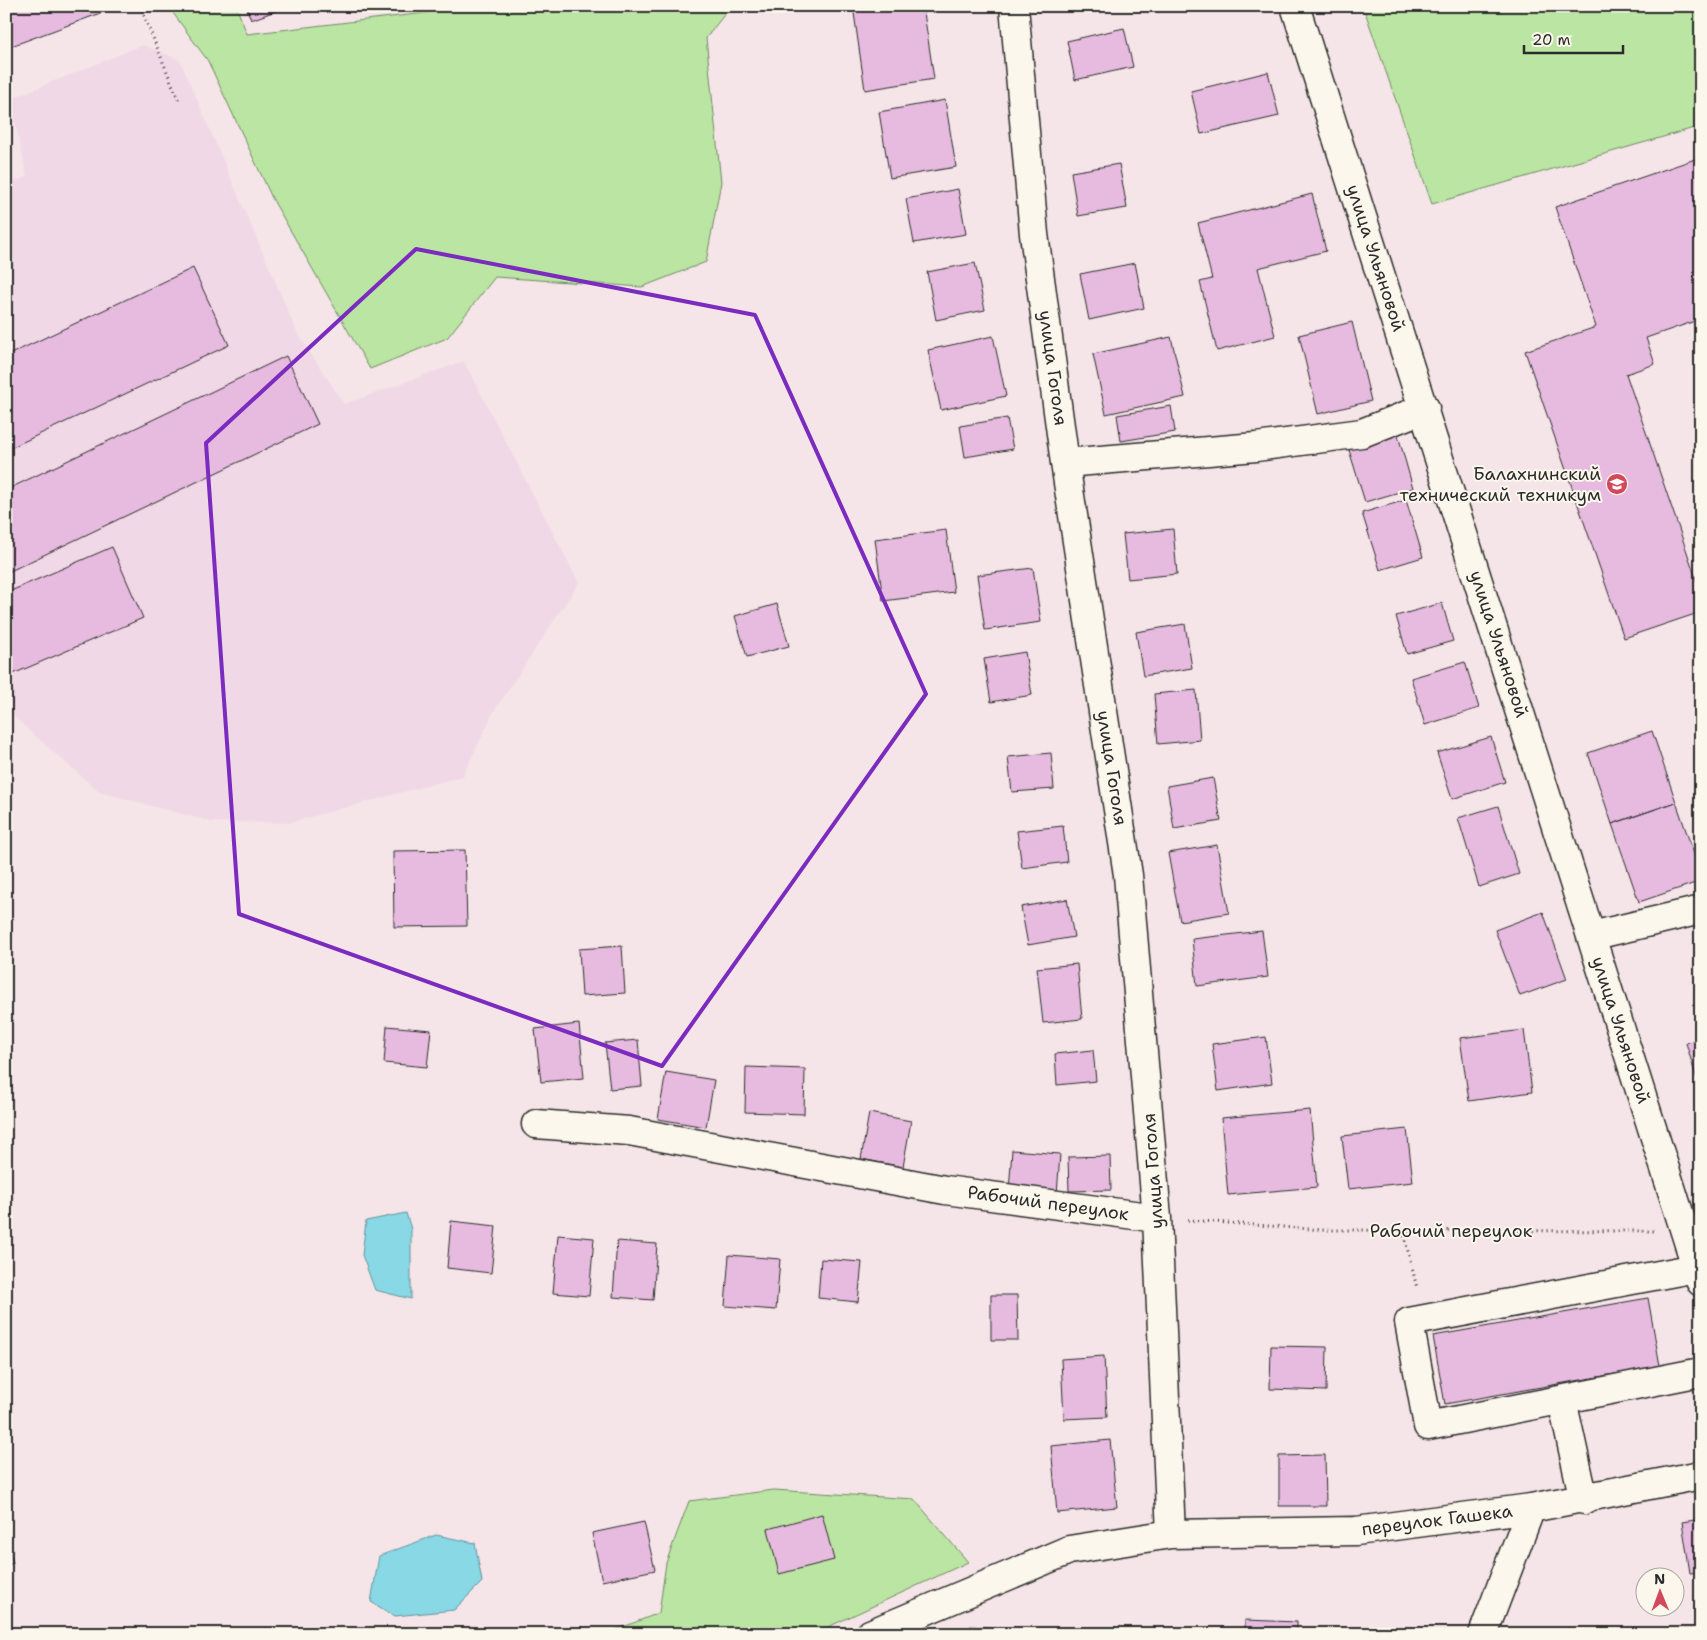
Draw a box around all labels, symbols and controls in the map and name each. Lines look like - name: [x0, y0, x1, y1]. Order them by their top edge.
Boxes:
- scale bar: [1524, 22, 1623, 54]
- text: 20 m: [1532, 30, 1571, 50]
- street label: улица Ульяновой: [1341, 181, 1411, 335]
- street label: улица Гоголя: [1033, 309, 1073, 427]
- place label: Балахнинский технический техникум: [1399, 462, 1601, 507]
- school or university icon: Балахнинский технический техникум: [1605, 472, 1629, 496]
- street label: улица Ульяновой: [1464, 567, 1534, 721]
- street label: улица Гоголя: [1091, 709, 1133, 827]
- street label: улица Ульяновой: [1586, 953, 1656, 1107]
- street label: улица Гоголя: [1137, 1112, 1169, 1230]
- street label: Рабочий переулок: [966, 1180, 1131, 1226]
- street label: Рабочий переулок: [1370, 1219, 1533, 1243]
- street label: переулок Гашека: [1360, 1499, 1514, 1541]
- north arrow: [1634, 1568, 1684, 1618]
- text: N: [1654, 1570, 1665, 1588]

